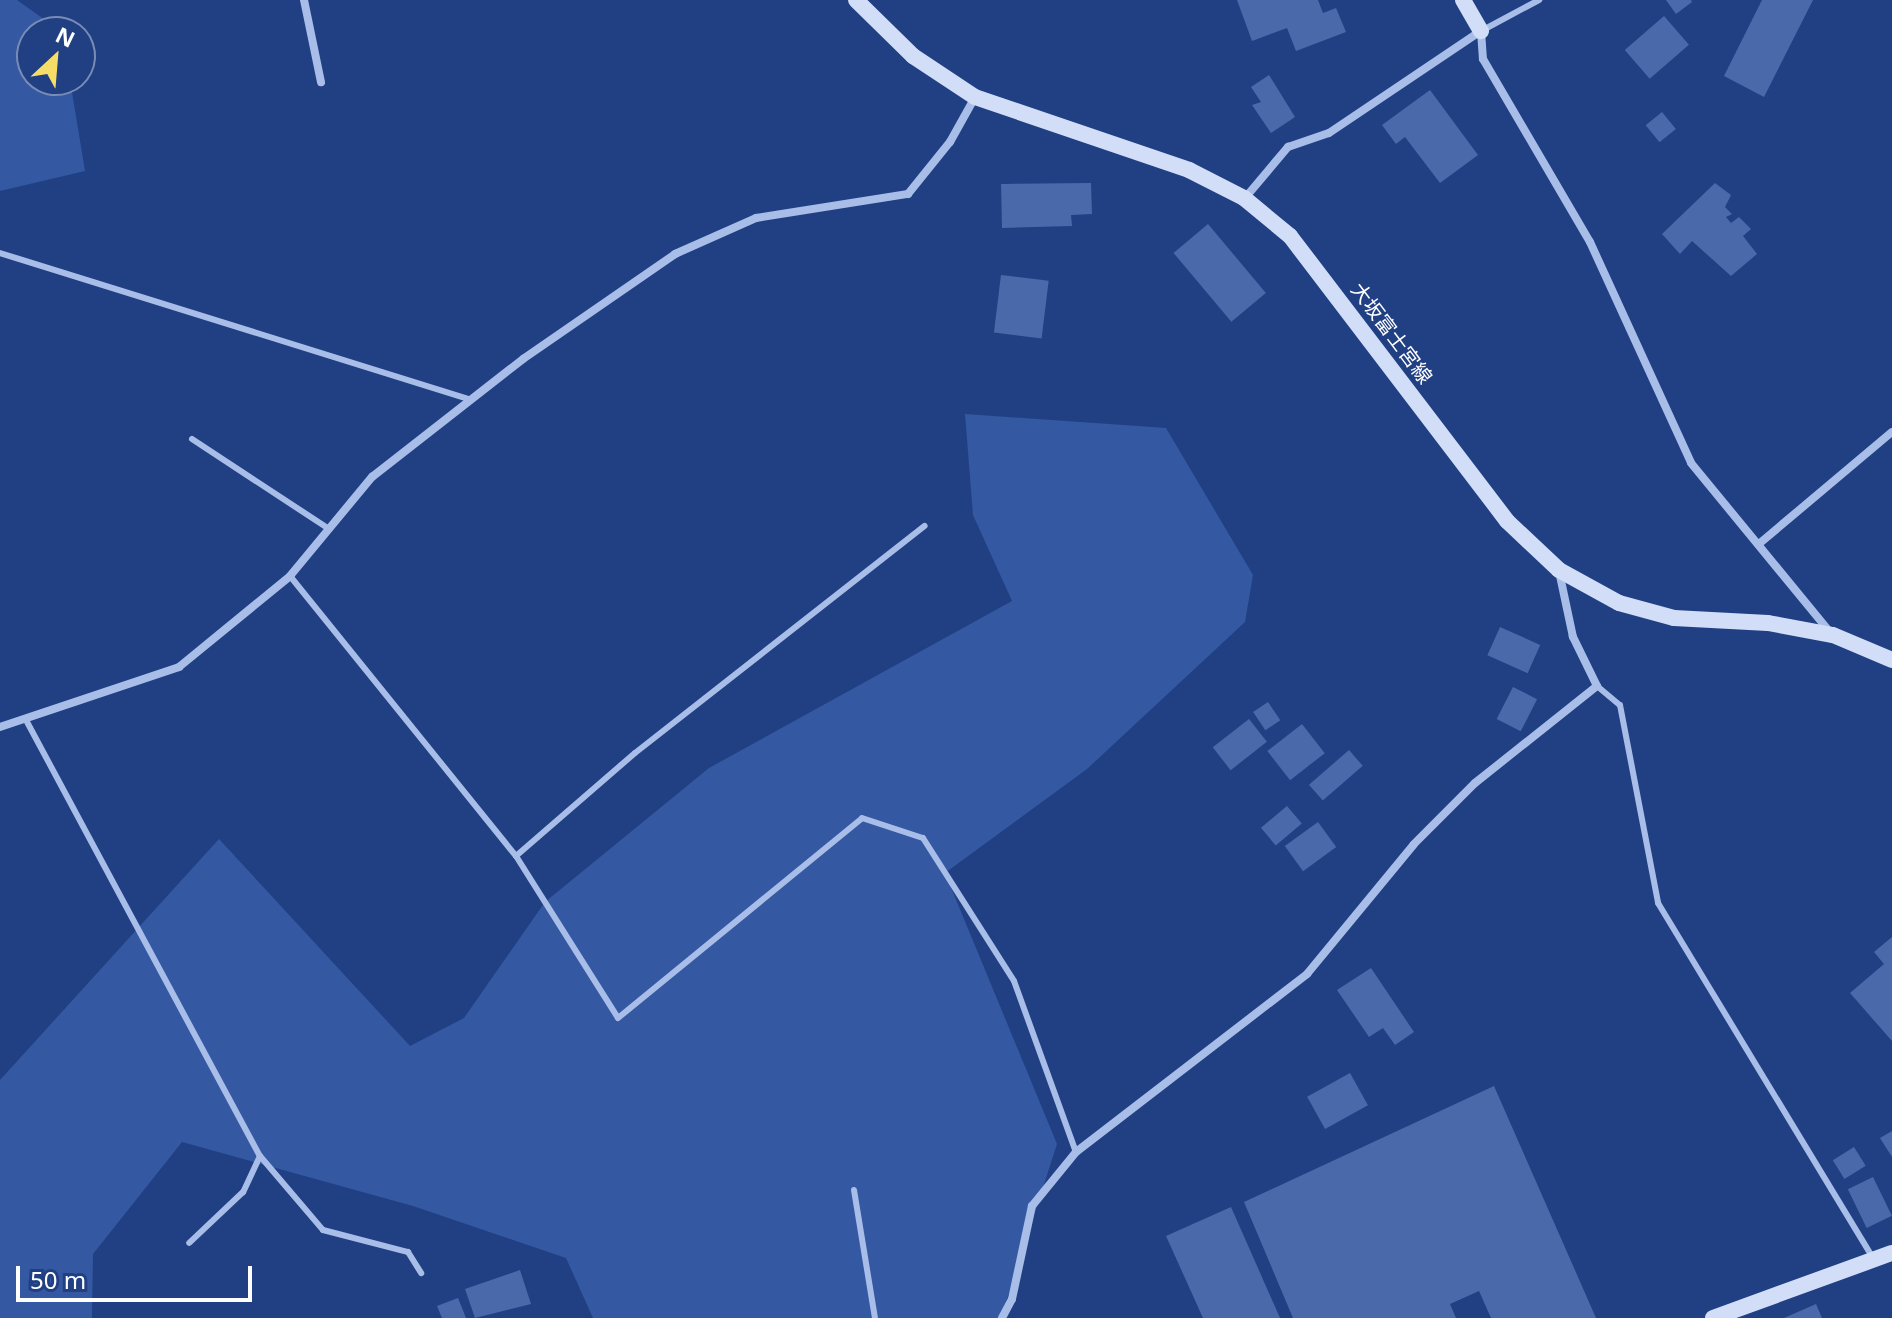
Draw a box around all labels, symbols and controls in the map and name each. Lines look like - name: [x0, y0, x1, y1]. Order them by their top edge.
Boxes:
- north arrow: [16, 16, 96, 96]
- text: N: [51, 19, 80, 54]
- street label: 大坂富士宮線: [1346, 278, 1438, 388]
- scale bar: [20, 1250, 256, 1300]
- text: 50 m: [30, 1263, 86, 1296]

